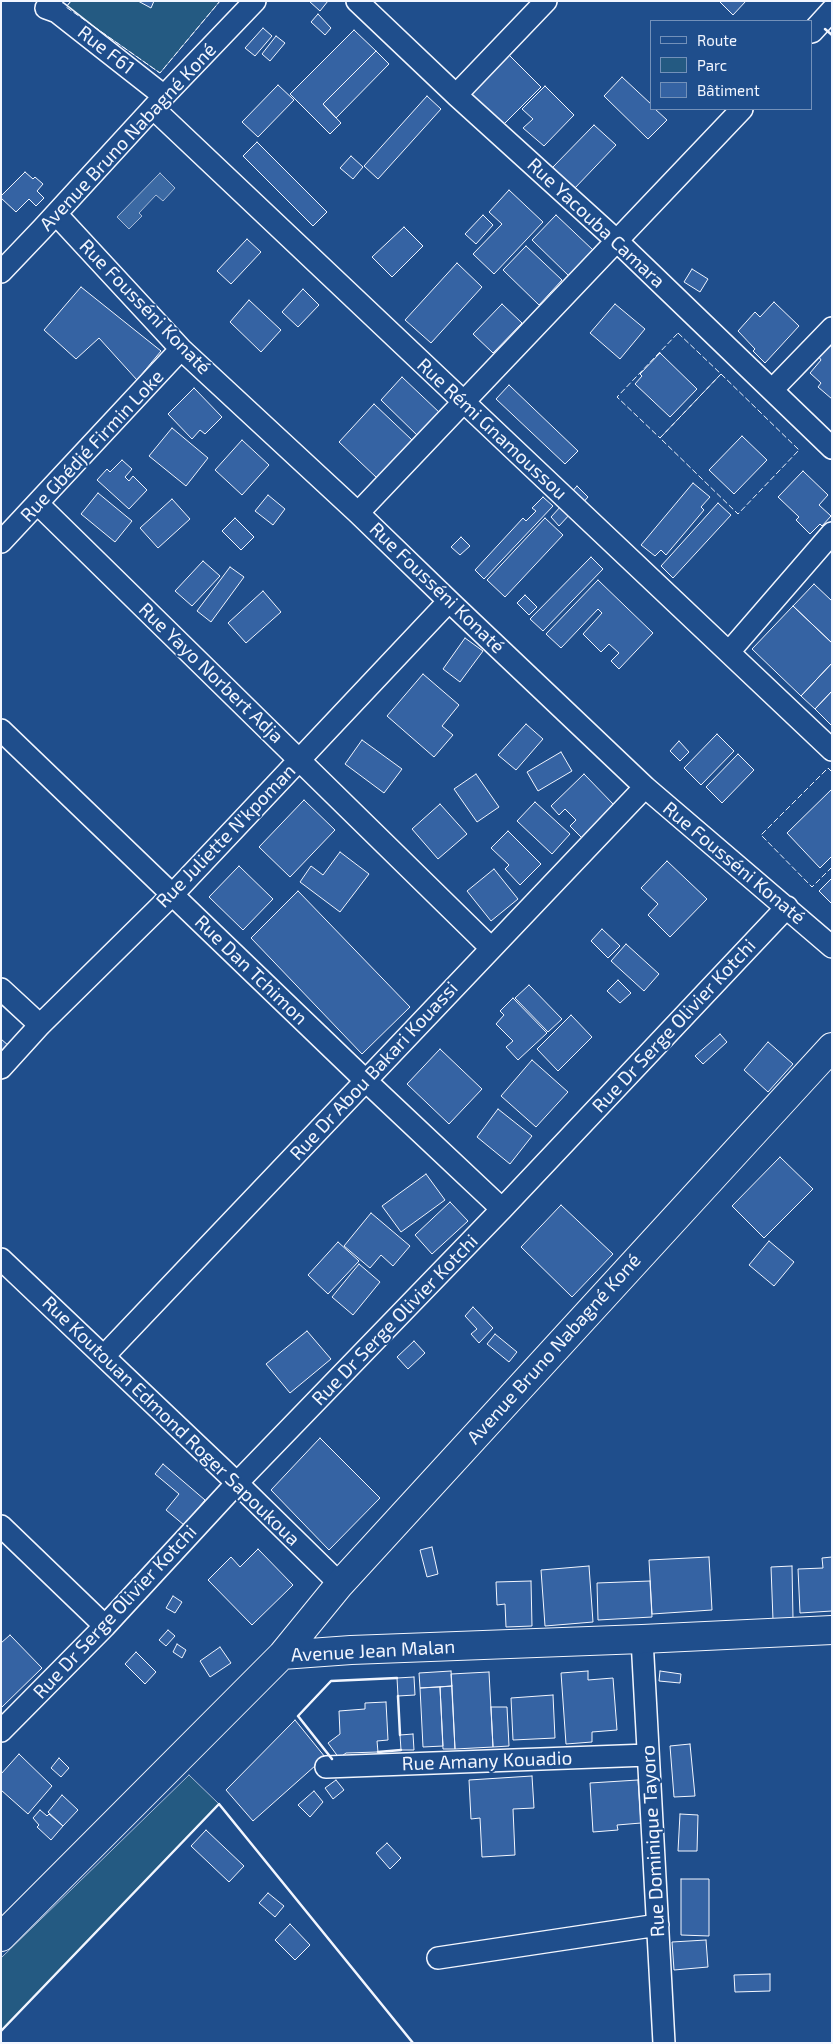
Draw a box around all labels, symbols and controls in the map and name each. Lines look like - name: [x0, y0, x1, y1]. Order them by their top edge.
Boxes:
- legend: [650, 20, 813, 110]
- street label: Rue F61: [73, 21, 139, 79]
- text: Route: [697, 31, 737, 49]
- street label: Avenue Bruno Nabagné Koné: [35, 38, 221, 236]
- text: Parc: [697, 56, 727, 74]
- text: Bâtiment: [697, 81, 760, 99]
- street label: Rue Yacouba Camara: [522, 153, 670, 293]
- street label: Rue Fousséni Konaté: [75, 235, 215, 379]
- street label: Rue Rémi Gnamoussou: [412, 353, 572, 505]
- street label: Rue Gbédjé Firmin Loke: [16, 365, 168, 527]
- street label: Rue Fousséni Konaté: [365, 518, 509, 658]
- street label: Rue Yayo Norbert Adja: [134, 598, 288, 748]
- street label: Rue Juliette N'kpoman: [152, 759, 300, 913]
- street label: Rue Fousséni Konaté: [658, 797, 810, 929]
- street label: Rue Dan Tchimon: [190, 910, 312, 1030]
- street label: Rue Dr Serge Olivier Kotchi: [588, 935, 760, 1117]
- street label: Rue Dr Abou Bakari Kouassi: [285, 977, 463, 1165]
- street label: Rue Dr Serge Olivier Kotchi: [307, 1230, 483, 1410]
- street label: Avenue Bruno Nabagné Koné: [462, 1249, 646, 1449]
- street label: Rue Koutouan Edmond Roger Sapoukoua: [37, 1291, 305, 1551]
- street label: Rue Dr Serge Olivier Kotchi: [29, 1521, 201, 1703]
- street label: Avenue Jean Malan: [290, 1635, 456, 1667]
- street label: Rue Dominique Tayoro: [637, 1744, 669, 1938]
- street label: Rue Amany Kouadio: [401, 1747, 573, 1775]

